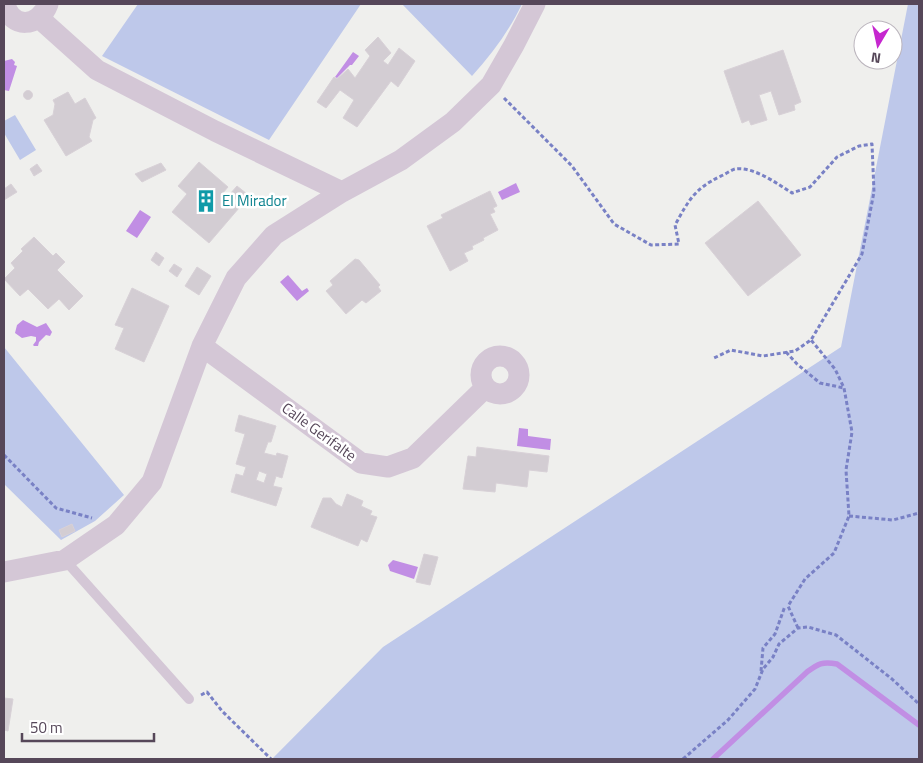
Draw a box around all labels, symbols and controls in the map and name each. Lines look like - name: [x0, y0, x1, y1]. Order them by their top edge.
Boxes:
- north arrow: [853, 20, 903, 70]
- text: N: [869, 47, 882, 69]
- building icon: El Mirador: [193, 188, 219, 214]
- place label: El Mirador: [222, 189, 287, 212]
- street label: Calle Gerifalte: [277, 397, 361, 467]
- scale bar: [22, 710, 155, 742]
- text: 50 m: [30, 716, 63, 739]

